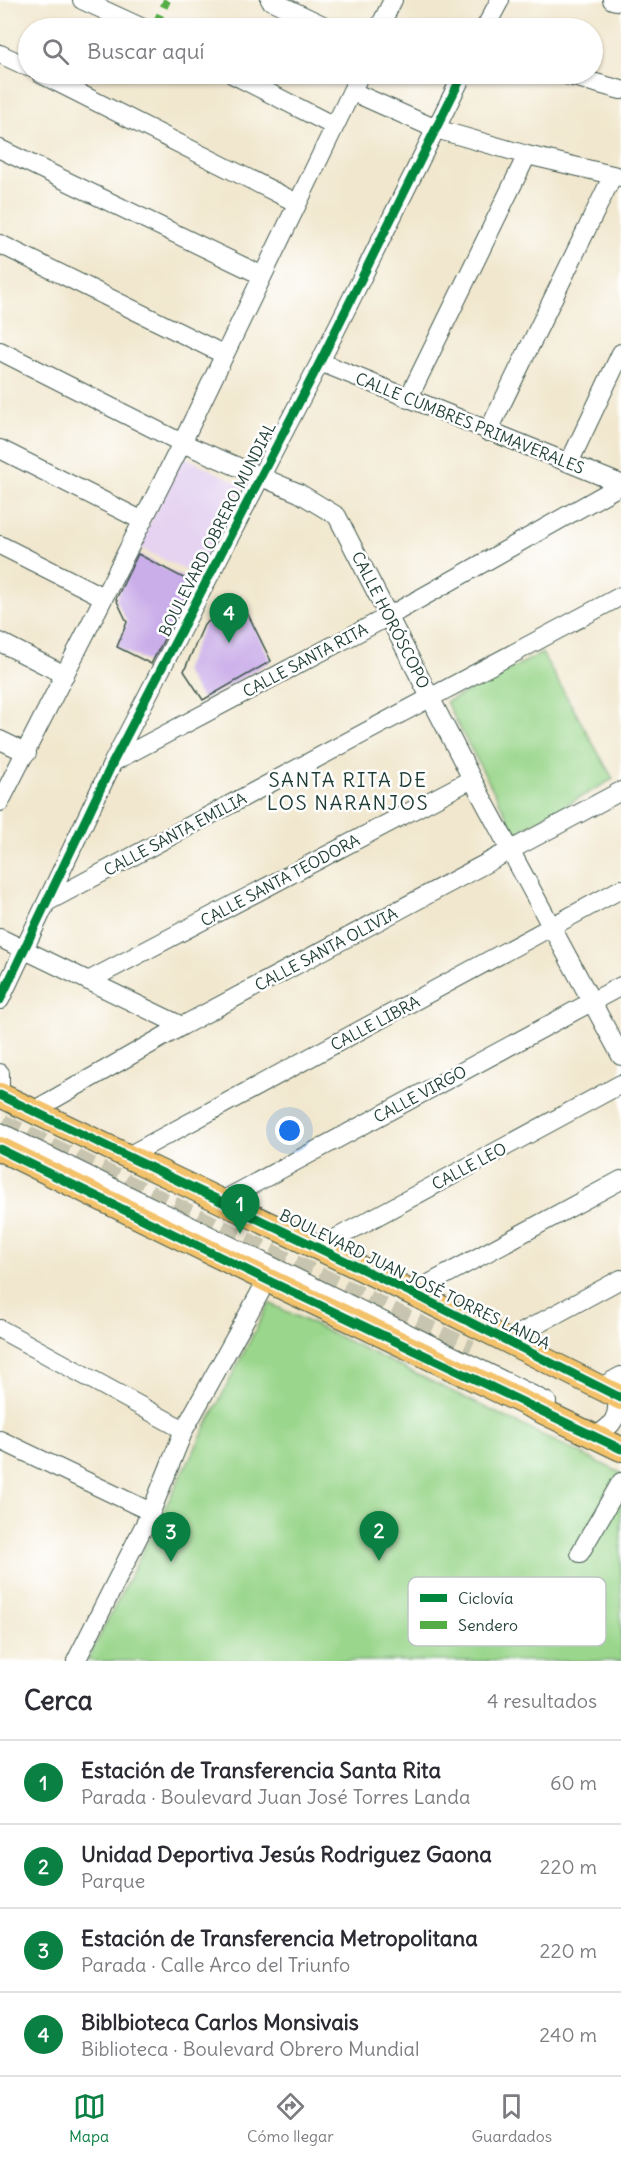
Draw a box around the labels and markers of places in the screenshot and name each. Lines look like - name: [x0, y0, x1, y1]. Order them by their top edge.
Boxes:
- pin: 4: [210, 594, 248, 643]
- pin: 1: [220, 1184, 260, 1234]
- pin: 3: [152, 1512, 190, 1562]
- pin: 2: [360, 1512, 398, 1561]

